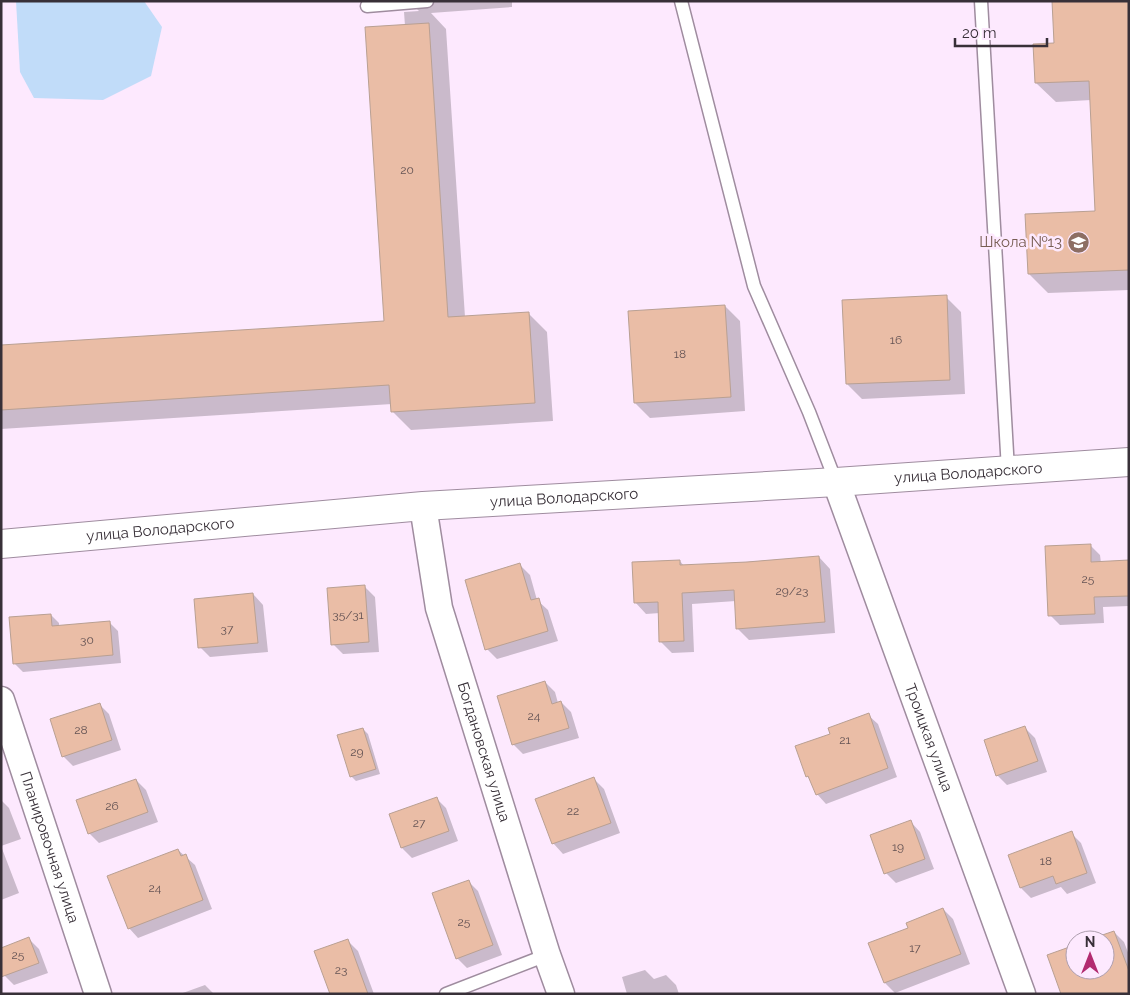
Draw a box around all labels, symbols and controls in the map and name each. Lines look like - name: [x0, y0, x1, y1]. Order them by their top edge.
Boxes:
- scale bar: [955, 15, 1048, 47]
- text: 20 m: [962, 24, 997, 42]
- house number: 20: [400, 163, 414, 177]
- school or university icon: Школа №13: [1066, 230, 1090, 254]
- place label: Школа №13: [979, 233, 1062, 251]
- house number: 16: [890, 333, 902, 347]
- house number: 18: [674, 347, 686, 361]
- street label: улица Володарского: [894, 459, 1043, 487]
- street label: улица Володарского: [489, 485, 639, 511]
- street label: улица Володарского: [86, 514, 235, 545]
- house number: 25: [1082, 572, 1095, 586]
- house number: 29/23: [776, 584, 808, 598]
- house number: 35/31: [332, 608, 364, 622]
- house number: 37: [221, 622, 234, 636]
- house number: 30: [80, 633, 94, 647]
- street label: Богдановская улица: [454, 680, 514, 824]
- street label: Троицкая улица: [901, 681, 957, 794]
- house number: 24: [528, 709, 541, 723]
- house number: 28: [74, 723, 88, 737]
- house number: 21: [839, 733, 851, 747]
- house number: 29: [350, 745, 364, 759]
- street label: Планировочная улица: [16, 769, 83, 925]
- house number: 26: [105, 799, 119, 813]
- house number: 22: [567, 804, 579, 818]
- house number: 27: [413, 816, 426, 830]
- house number: 19: [892, 840, 904, 854]
- house number: 18: [1040, 854, 1052, 868]
- house number: 24: [149, 881, 162, 895]
- house number: 25: [458, 915, 471, 929]
- north arrow: [1065, 930, 1115, 980]
- text: N: [1085, 934, 1095, 950]
- house number: 17: [909, 941, 921, 955]
- house number: 25: [12, 948, 25, 962]
- house number: 23: [335, 963, 347, 977]

